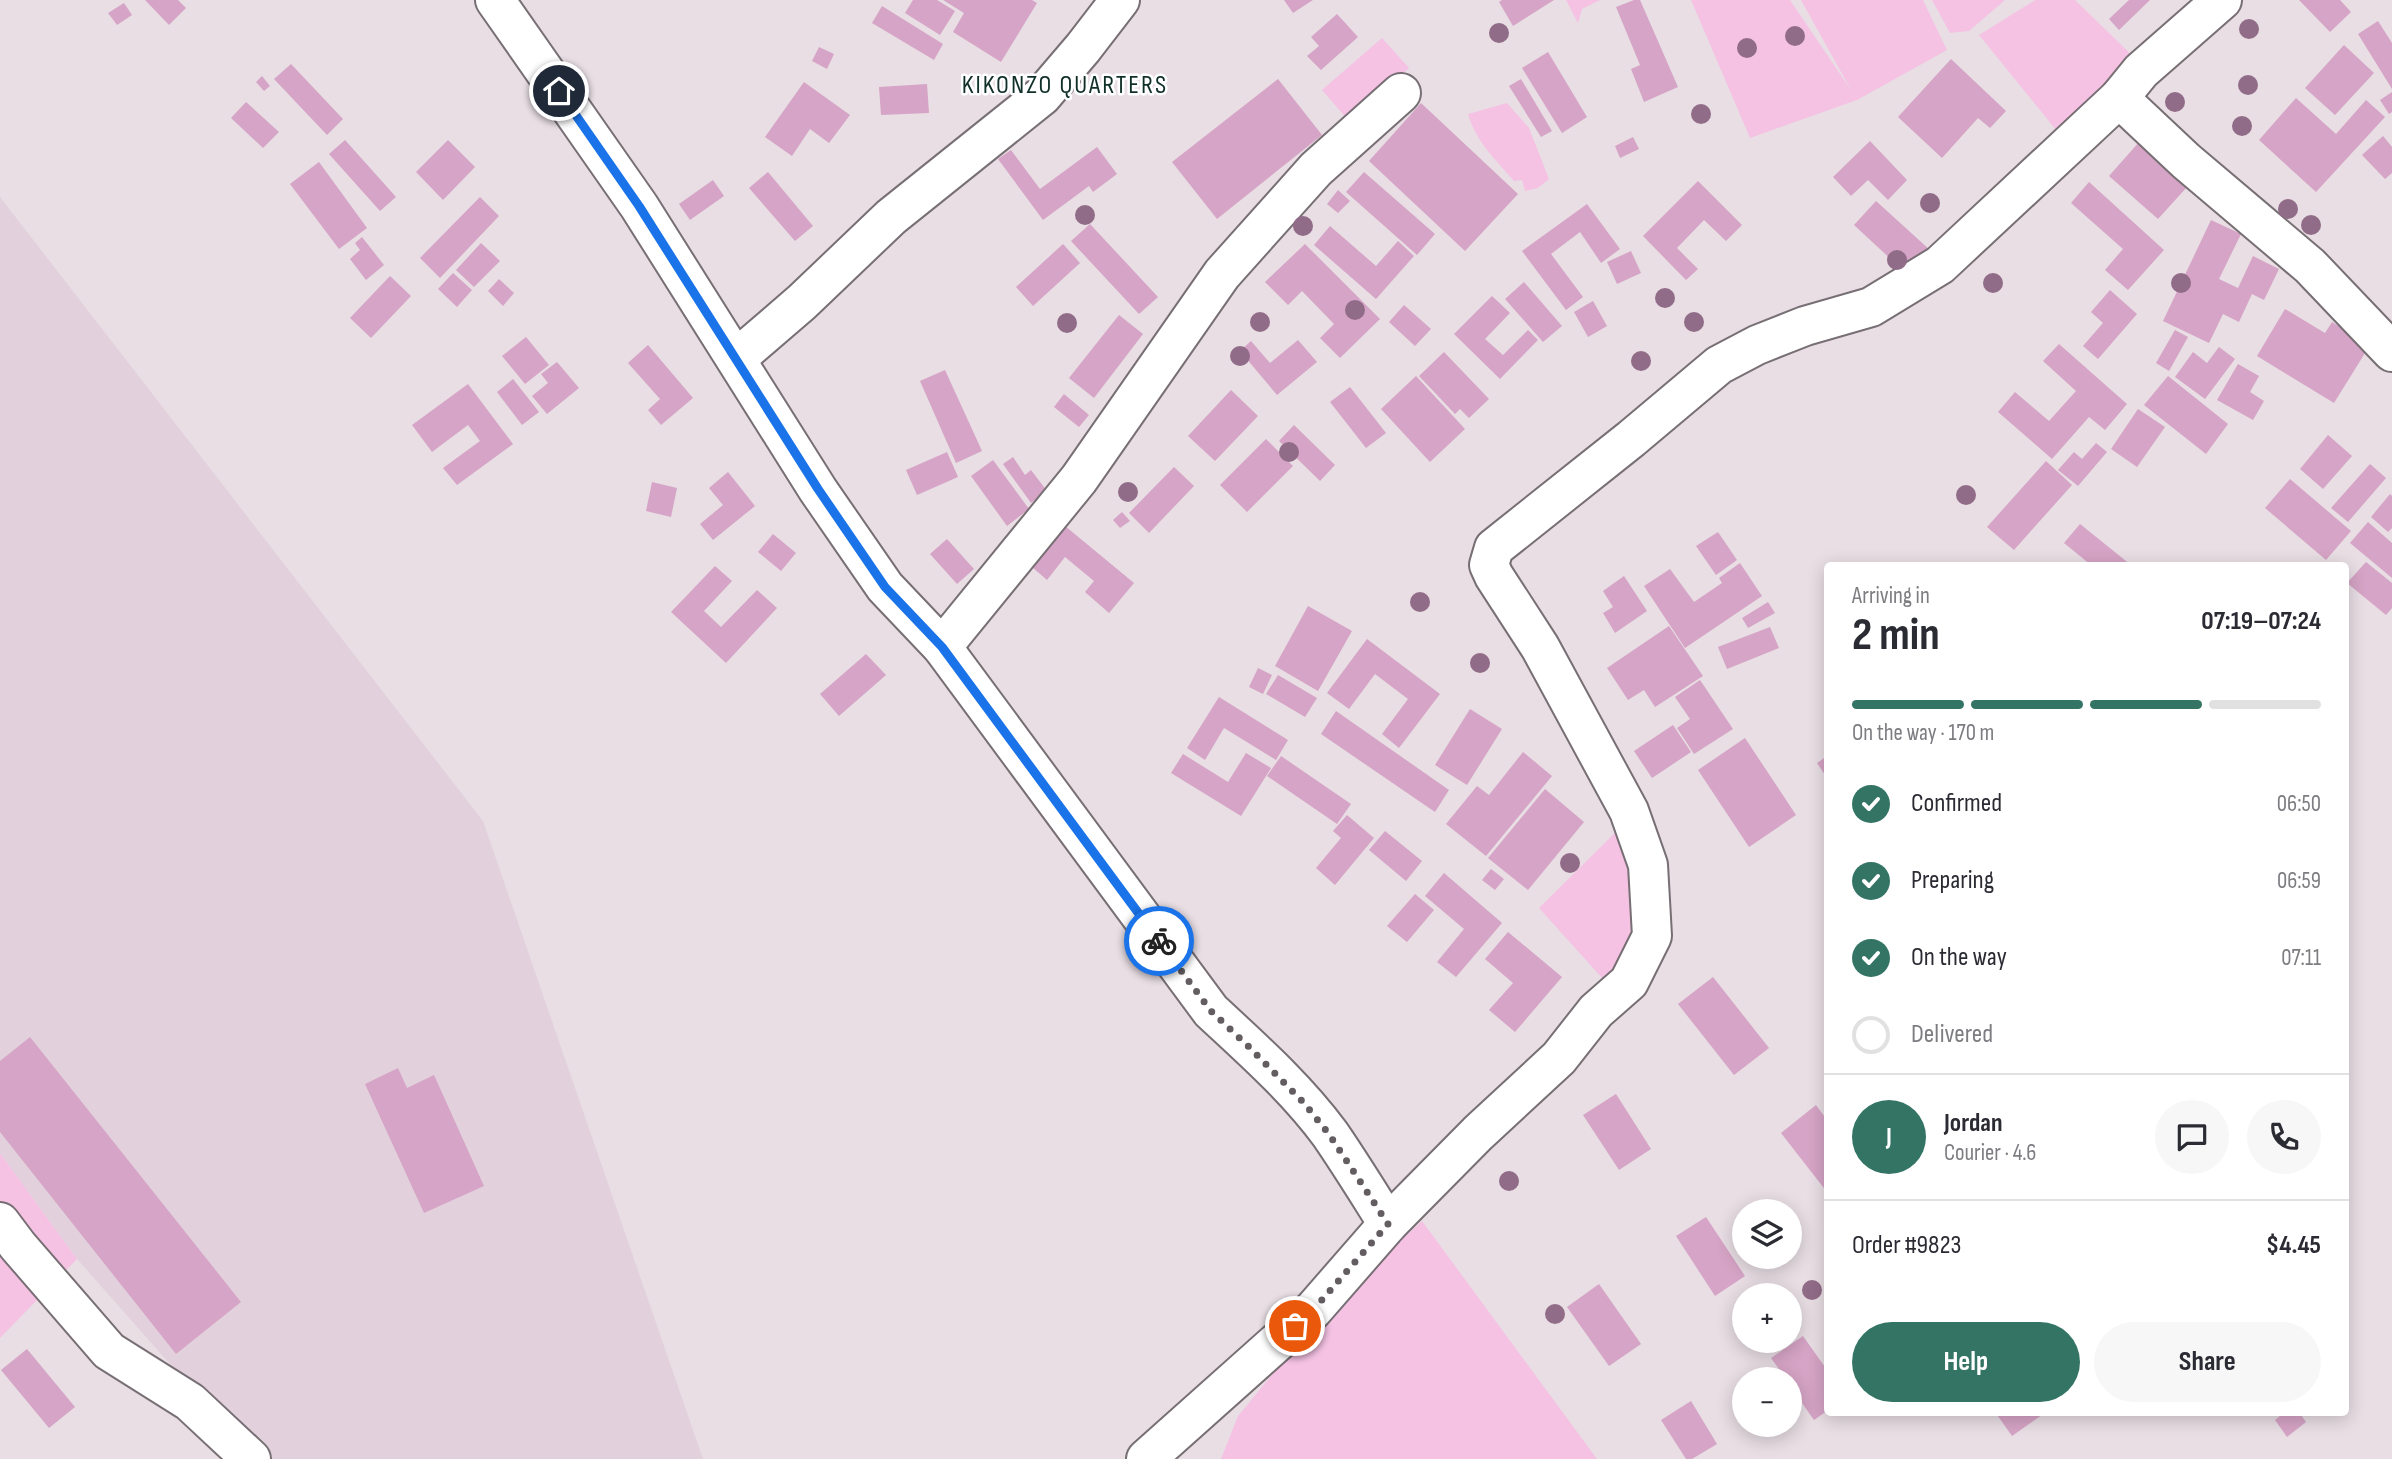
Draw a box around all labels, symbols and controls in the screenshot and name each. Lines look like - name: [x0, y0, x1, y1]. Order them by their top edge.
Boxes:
- pin: [529, 61, 589, 121]
- district label: KIKONZO QUARTERS: [962, 70, 1168, 101]
- icon: home: [540, 72, 578, 110]
- text: Arriving in: [1852, 582, 1930, 610]
- text: 07:19–07:24: [2201, 606, 2321, 637]
- text: 2 min: [1852, 608, 1940, 663]
- text: On the way · 170 m: [1852, 719, 1994, 747]
- icon: check: [1852, 785, 1890, 823]
- text: Confirmed: [1911, 788, 2002, 819]
- text: 06:50: [2277, 790, 2321, 818]
- icon: check: [1852, 862, 1890, 900]
- text: Preparing: [1911, 865, 1994, 896]
- text: 06:59: [2277, 867, 2321, 895]
- courier: [1124, 906, 1194, 976]
- icon: bike: [1140, 922, 1178, 960]
- icon: check: [1852, 939, 1890, 977]
- text: On the way: [1911, 942, 2007, 973]
- text: 07:11: [2281, 944, 2321, 972]
- text: Delivered: [1911, 1019, 1993, 1050]
- button: chat: [2155, 1100, 2229, 1174]
- button: phone: [2247, 1100, 2321, 1174]
- text: Jordan: [1944, 1108, 2002, 1139]
- text: J: [1886, 1122, 1892, 1153]
- text: Courier · 4.6: [1944, 1139, 2036, 1167]
- map controls: [1732, 1199, 1802, 1437]
- button: layers: [1732, 1199, 1802, 1269]
- text: Order #9823: [1852, 1230, 1962, 1261]
- text: $4.45: [2266, 1230, 2321, 1261]
- button: +: [1732, 1283, 1802, 1353]
- pin: [1265, 1296, 1325, 1356]
- icon: bag: [1276, 1307, 1314, 1345]
- button: Help: [1852, 1322, 2080, 1402]
- button: Share: [2094, 1322, 2321, 1402]
- button: −: [1732, 1367, 1802, 1437]

